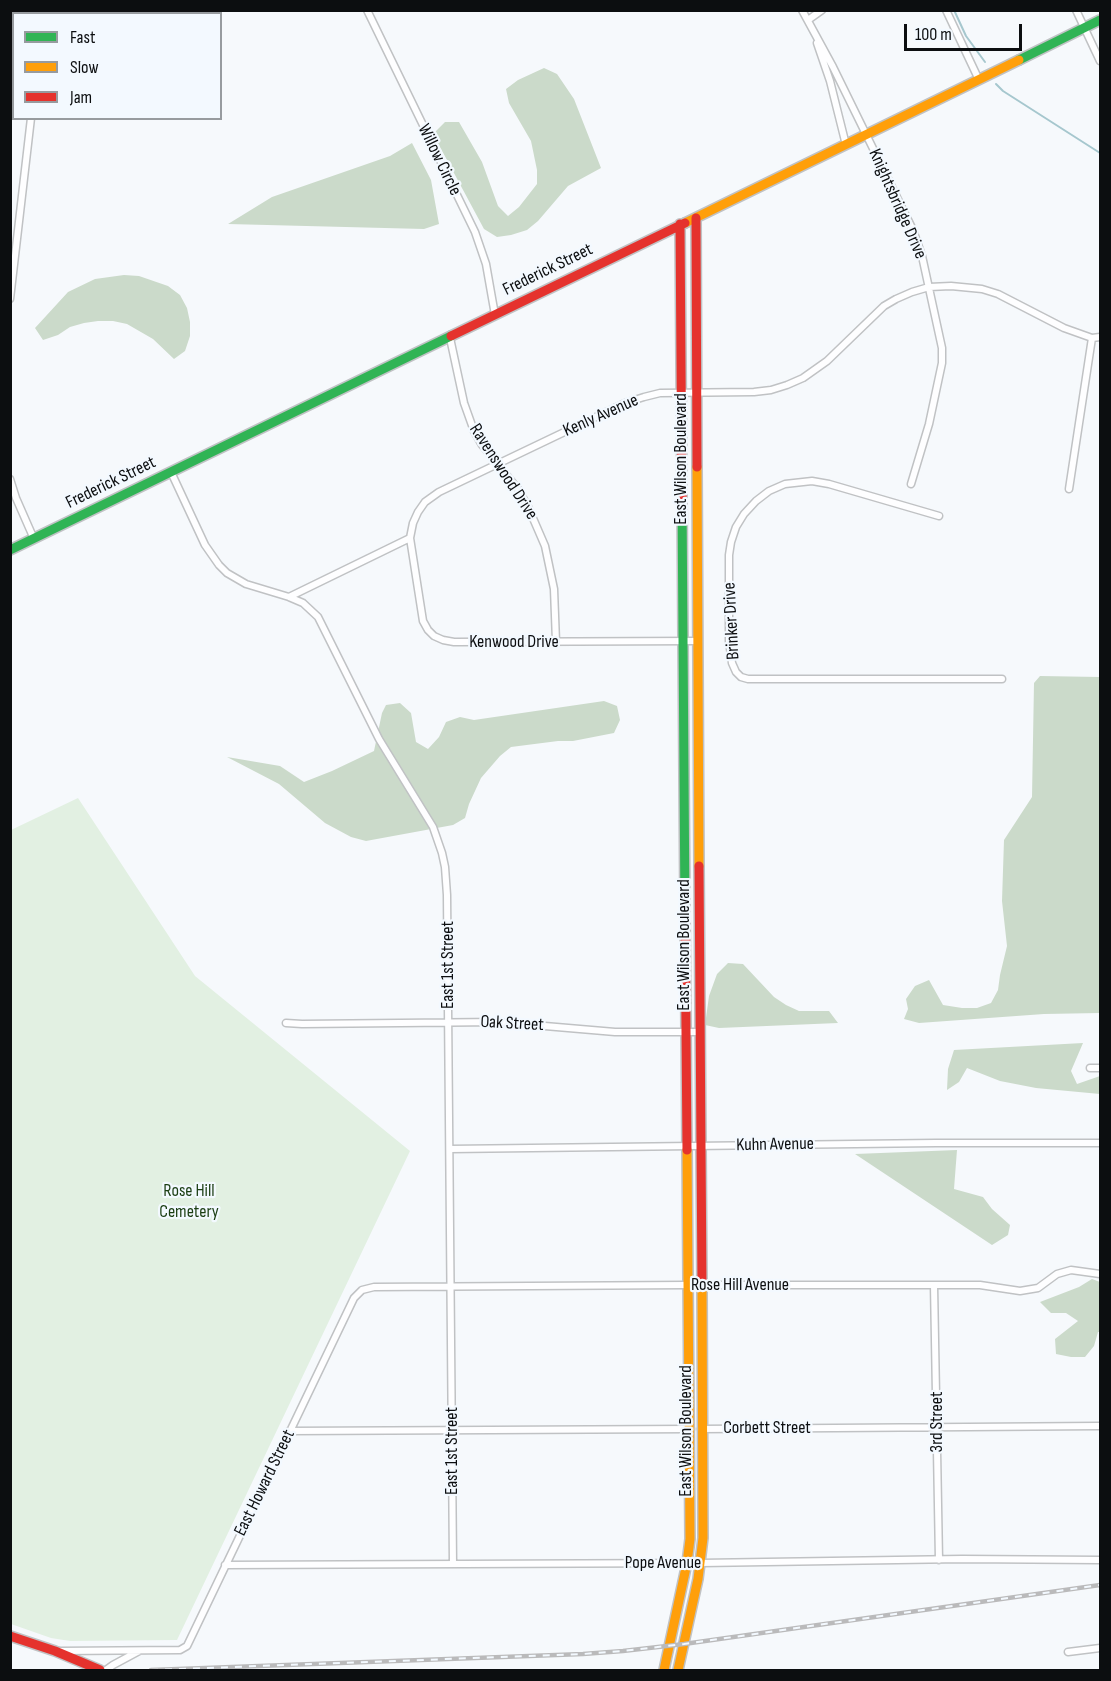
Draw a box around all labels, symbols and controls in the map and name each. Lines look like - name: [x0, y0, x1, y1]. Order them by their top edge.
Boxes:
- legend: [12, 12, 222, 120]
- scale bar: [907, 12, 1026, 50]
- text: 100 m: [915, 24, 952, 45]
- text: Fast: [70, 27, 95, 48]
- text: Slow: [70, 57, 99, 78]
- text: Jam: [70, 87, 92, 108]
- street label: Willow Circle: [412, 121, 466, 199]
- street label: Knightsbridge Drive: [863, 146, 931, 262]
- street label: Frederick Street: [500, 239, 596, 301]
- street label: Kenly Avenue: [560, 390, 642, 442]
- street label: East Wilson Boulevard: [670, 393, 692, 525]
- street label: Ravenswood Drive: [464, 420, 542, 524]
- street label: Frederick Street: [63, 452, 159, 514]
- street label: Brinker Drive: [719, 582, 745, 660]
- street label: Kenwood Drive: [469, 631, 559, 653]
- street label: East Wilson Boulevard: [673, 879, 695, 1011]
- street label: East 1st Street: [437, 921, 459, 1009]
- street label: Oak Street: [480, 1012, 544, 1036]
- street label: Kuhn Avenue: [736, 1134, 814, 1156]
- park label: Rose Hill Cemetery: [159, 1180, 219, 1222]
- street label: Rose Hill Avenue: [691, 1274, 789, 1296]
- street label: East Wilson Boulevard: [675, 1365, 697, 1497]
- street label: 3rd Street: [926, 1392, 948, 1452]
- street label: East 1st Street: [441, 1407, 463, 1495]
- street label: Corbett Street: [723, 1417, 811, 1439]
- street label: East Howard Street: [230, 1426, 300, 1540]
- street label: Pope Avenue: [625, 1552, 701, 1574]

